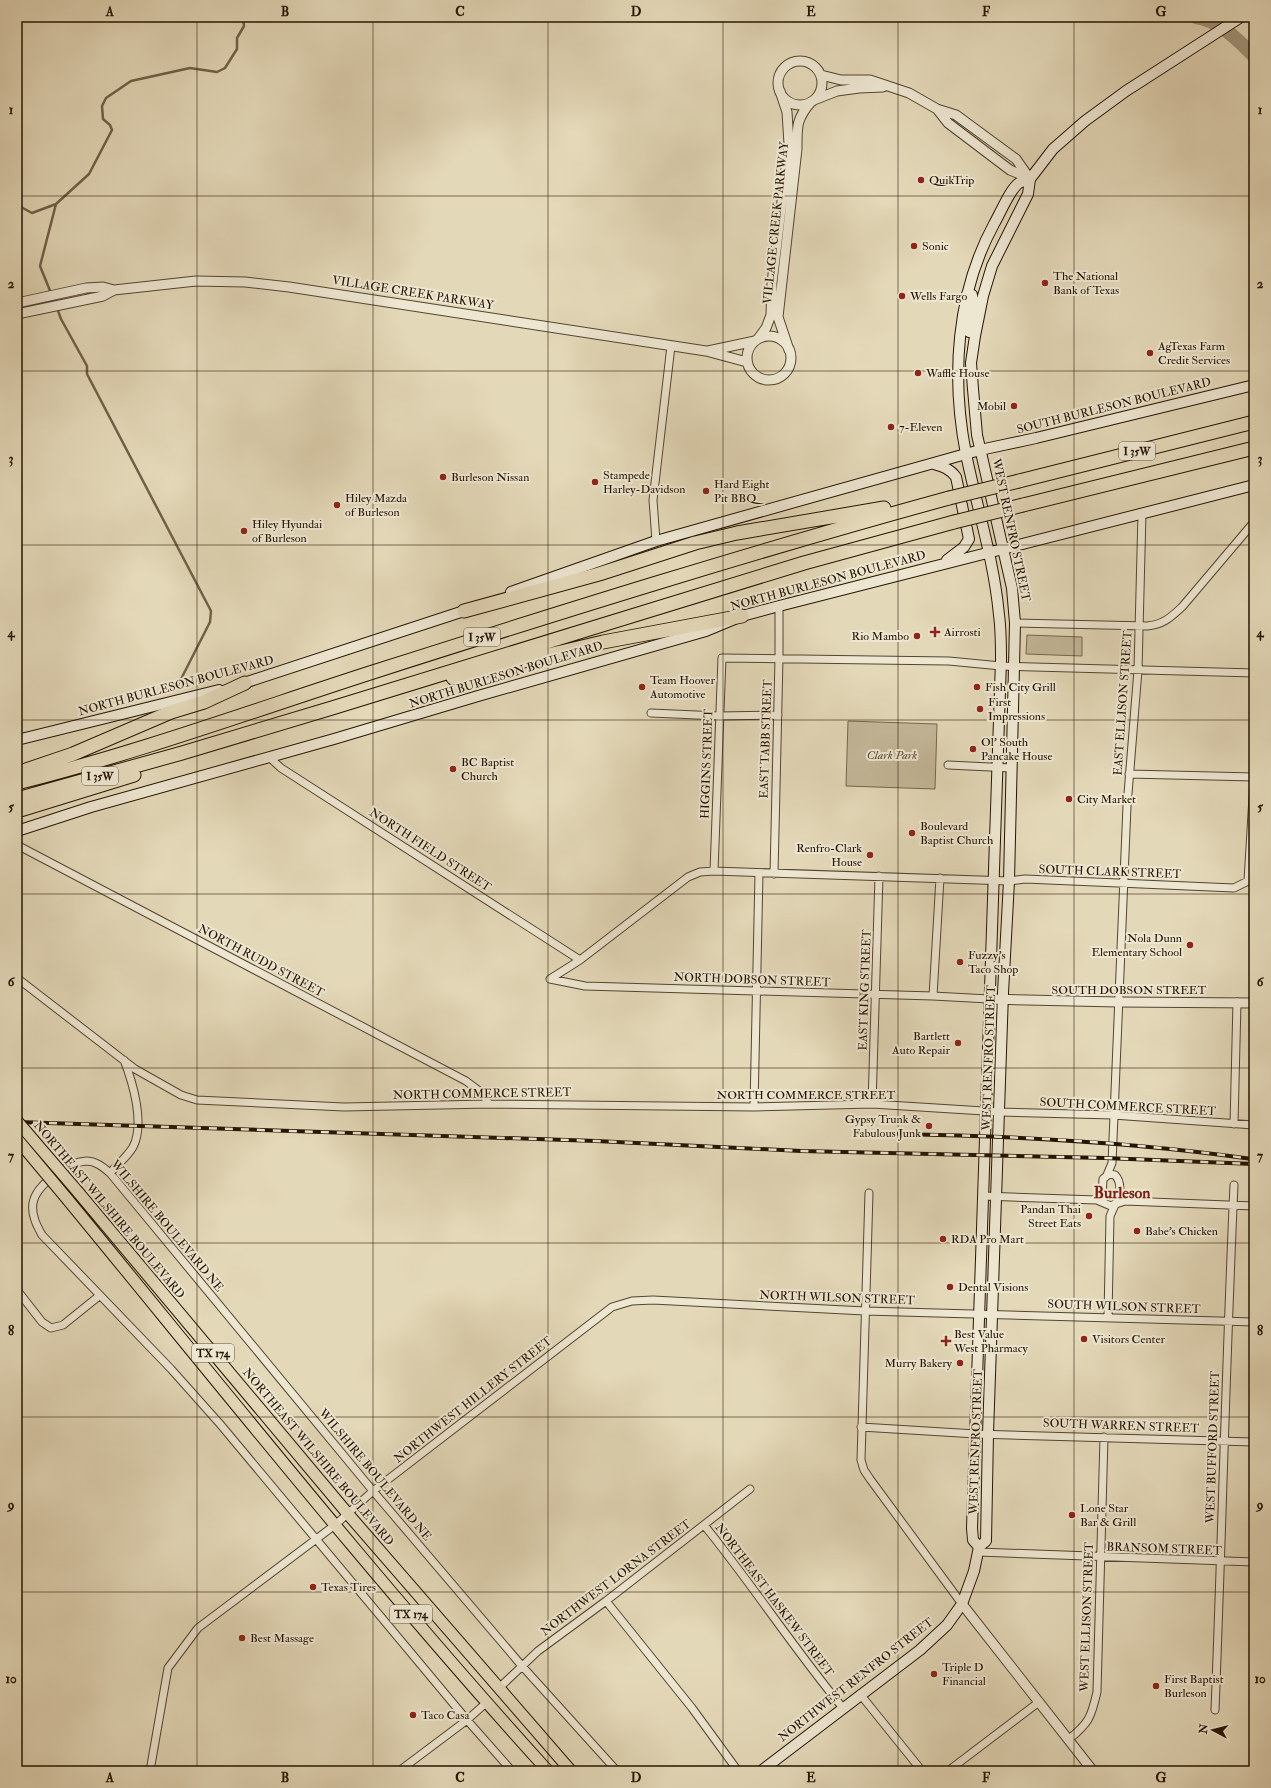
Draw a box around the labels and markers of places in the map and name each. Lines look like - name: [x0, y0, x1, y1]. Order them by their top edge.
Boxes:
- place label: QuikTrip: [929, 173, 974, 188]
- marker: QuikTrip: [916, 175, 926, 185]
- place label: Sonic: [922, 239, 949, 254]
- marker: Sonic: [909, 241, 919, 251]
- place label: The National Bank of Texas: [1053, 269, 1119, 298]
- marker: The National Bank of Texas: [1040, 278, 1050, 288]
- place label: Wells Fargo: [909, 289, 967, 304]
- marker: Wells Fargo: [897, 291, 907, 301]
- place label: AgTexas Farm Credit Services: [1157, 339, 1230, 368]
- marker: AgTexas Farm Credit Services: [1145, 348, 1155, 358]
- place label: Waffle House: [925, 366, 989, 381]
- marker: Waffle House: [913, 368, 923, 378]
- place label: Mobil: [977, 399, 1006, 414]
- marker: Mobil: [1009, 401, 1019, 411]
- place label: 7-Eleven: [899, 420, 943, 435]
- marker: 7-Eleven: [886, 422, 896, 432]
- place label: Stampede Harley-Davidson: [603, 468, 685, 497]
- place label: Burleson Nissan: [451, 470, 529, 485]
- marker: Burleson Nissan: [438, 472, 448, 482]
- marker: Stampede Harley-Davidson: [590, 477, 600, 487]
- place label: Hard Eight Pit BBQ: [714, 477, 770, 506]
- marker: Hard Eight Pit BBQ: [701, 486, 711, 496]
- place label: Hiley Mazda of Burleson: [345, 491, 408, 520]
- marker: Hiley Mazda of Burleson: [332, 500, 342, 510]
- place label: Hiley Hyundai of Burleson: [252, 517, 322, 546]
- marker: Hiley Hyundai of Burleson: [239, 526, 249, 536]
- place label: Airrosti: [943, 625, 981, 640]
- marker: Airrosti: [929, 626, 941, 638]
- place label: Rio Mambo: [852, 629, 909, 644]
- marker: Rio Mambo: [912, 631, 922, 641]
- place label: Team Hoover Automotive: [649, 673, 715, 702]
- place label: Fish City Grill: [985, 680, 1056, 695]
- marker: Team Hoover Automotive: [637, 682, 647, 692]
- marker: Fish City Grill: [972, 682, 982, 692]
- place label: First Impressions: [988, 695, 1045, 724]
- marker: First Impressions: [975, 704, 985, 714]
- place label: Ol' South Pancake House: [981, 735, 1052, 764]
- marker: Ol' South Pancake House: [968, 744, 978, 754]
- place label: BC Baptist Church: [461, 755, 514, 784]
- marker: BC Baptist Church: [448, 764, 458, 774]
- place label: City Market: [1077, 792, 1136, 807]
- marker: City Market: [1064, 794, 1074, 804]
- place label: Boulevard Baptist Church: [920, 819, 994, 848]
- marker: Boulevard Baptist Church: [907, 828, 917, 838]
- place label: Renfro-Clark House: [796, 841, 862, 870]
- marker: Renfro-Clark House: [865, 850, 875, 860]
- place label: Nola Dunn Elementary School: [1091, 931, 1182, 960]
- marker: Nola Dunn Elementary School: [1185, 940, 1195, 950]
- place label: Fuzzy's Taco Shop: [968, 948, 1018, 977]
- marker: Fuzzy's Taco Shop: [955, 957, 965, 967]
- place label: Bartlett Auto Repair: [891, 1029, 951, 1058]
- marker: Bartlett Auto Repair: [953, 1038, 963, 1048]
- place label: Gypsy Trunk & Fabulous Junk: [845, 1112, 921, 1141]
- marker: Gypsy Trunk & Fabulous Junk: [924, 1121, 934, 1131]
- place label: Pandan Thai Street Eats: [1020, 1202, 1081, 1231]
- marker: Pandan Thai Street Eats: [1084, 1211, 1094, 1221]
- place label: Babe's Chicken: [1145, 1224, 1218, 1239]
- marker: Babe's Chicken: [1132, 1226, 1142, 1236]
- place label: RDA Pro Mart: [951, 1232, 1024, 1247]
- marker: RDA Pro Mart: [938, 1234, 948, 1244]
- place label: Dental Visions: [958, 1280, 1028, 1295]
- marker: Dental Visions: [945, 1282, 955, 1292]
- place label: Best Value West Pharmacy: [953, 1327, 1028, 1356]
- place label: Visitors Center: [1092, 1332, 1165, 1347]
- marker: Visitors Center: [1079, 1334, 1089, 1344]
- marker: Best Value West Pharmacy: [941, 1336, 951, 1346]
- place label: Murry Bakery: [885, 1356, 953, 1371]
- marker: Murry Bakery: [955, 1358, 965, 1368]
- place label: Lone Star Bar & Grill: [1080, 1501, 1136, 1530]
- marker: Lone Star Bar & Grill: [1067, 1510, 1077, 1520]
- place label: Texas Tires: [321, 1580, 376, 1595]
- marker: Texas Tires: [308, 1582, 318, 1592]
- place label: Best Massage: [250, 1631, 314, 1646]
- marker: Best Massage: [237, 1633, 247, 1643]
- place label: Triple D Financial: [942, 1660, 986, 1689]
- marker: Triple D Financial: [929, 1669, 939, 1679]
- place label: First Baptist Burleson: [1164, 1672, 1224, 1701]
- marker: First Baptist Burleson: [1151, 1681, 1161, 1691]
- place label: Taco Casa: [421, 1708, 470, 1723]
- marker: Taco Casa: [408, 1710, 418, 1720]

